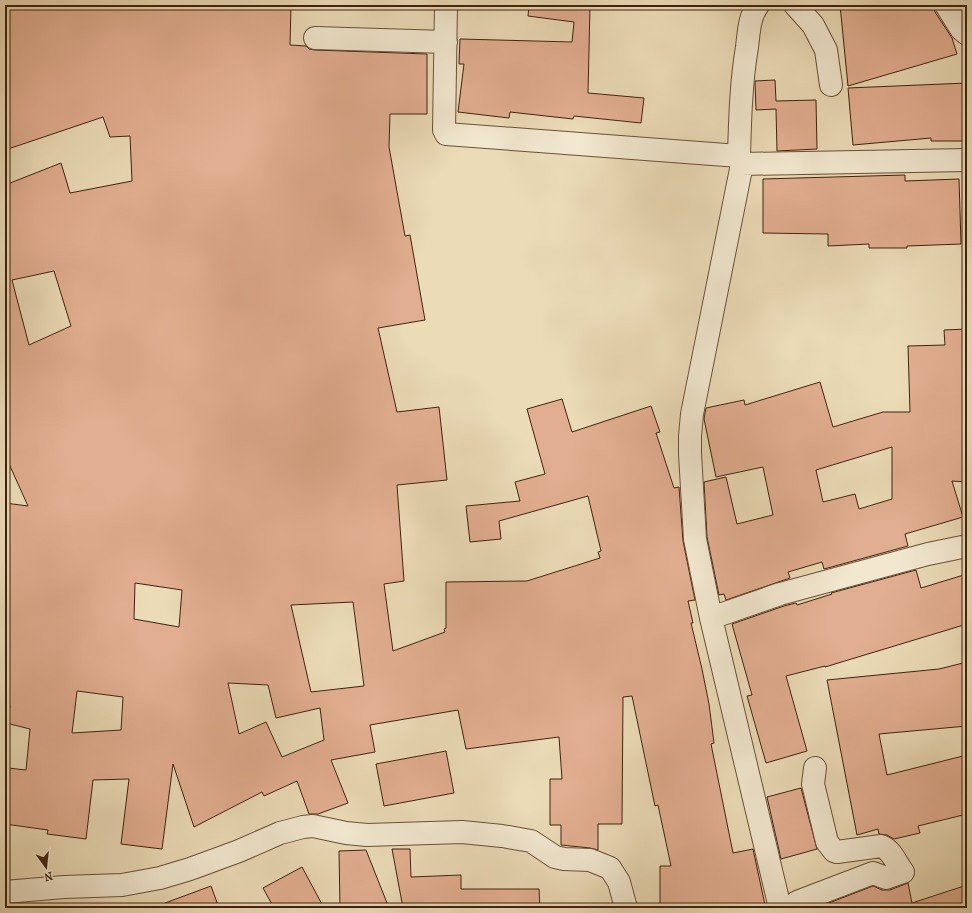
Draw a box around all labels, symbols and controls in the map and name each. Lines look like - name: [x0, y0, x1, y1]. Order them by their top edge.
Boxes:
- north arrow: [26, 847, 66, 887]
- text: N: [42, 869, 54, 884]

